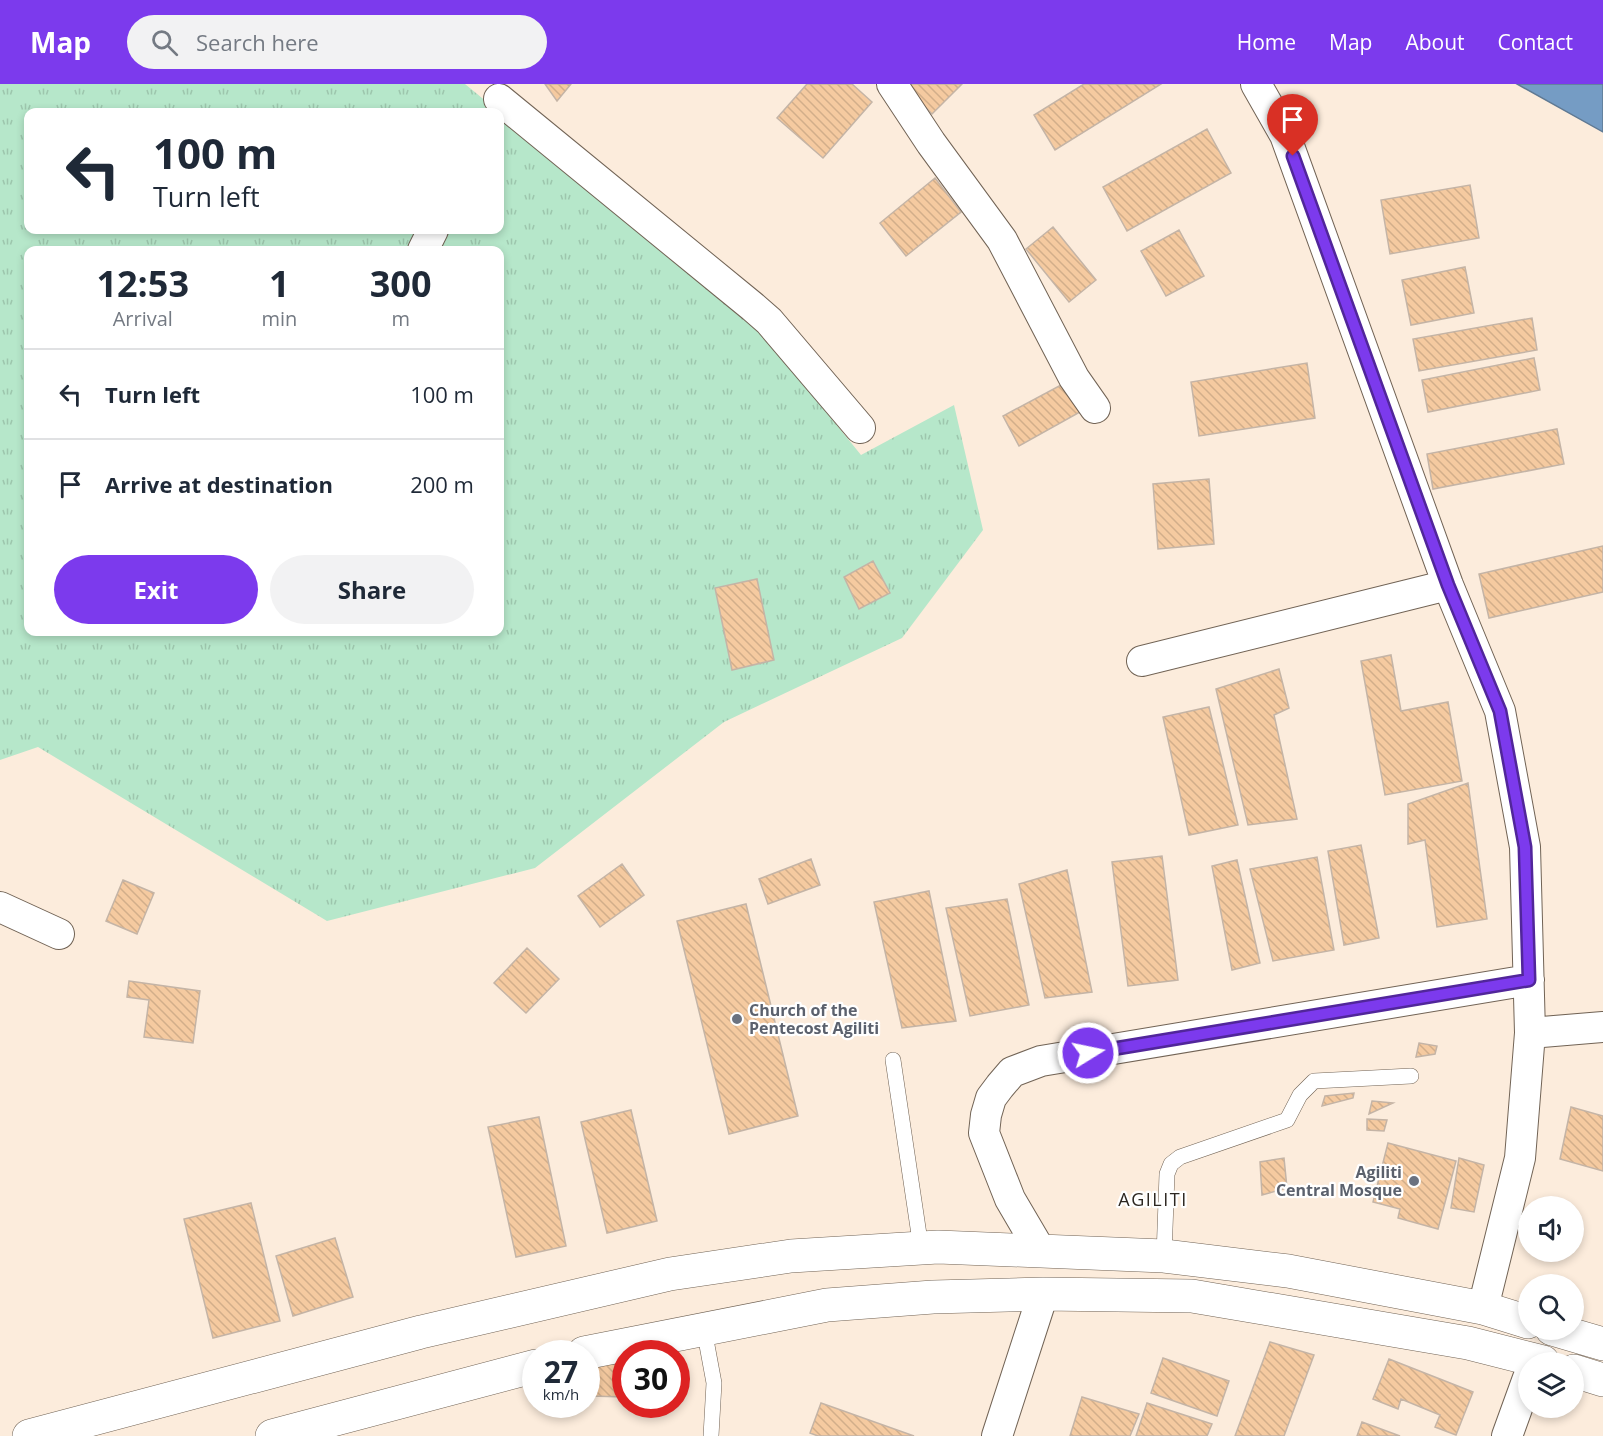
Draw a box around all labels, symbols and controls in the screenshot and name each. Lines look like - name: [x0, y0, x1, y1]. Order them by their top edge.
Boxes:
- search box: [127, 15, 547, 69]
- text: Map: [30, 23, 91, 61]
- icon: search: [148, 26, 181, 59]
- text: Search here: [196, 27, 319, 57]
- text: Home: [1237, 28, 1296, 56]
- text: Map: [1329, 28, 1372, 56]
- text: About: [1405, 28, 1465, 56]
- text: Contact: [1498, 28, 1573, 56]
- pin: [1267, 94, 1318, 156]
- icon: arrive: [1276, 103, 1309, 136]
- text: 100 m: [153, 124, 277, 181]
- icon: left: [54, 132, 132, 210]
- text: Turn left: [153, 178, 260, 215]
- text: 12:53: [96, 259, 189, 308]
- text: 1: [269, 259, 290, 308]
- text: 300: [370, 259, 432, 308]
- text: Arrival: [113, 305, 173, 332]
- text: min: [261, 305, 297, 332]
- text: m: [391, 305, 410, 332]
- icon: left: [54, 378, 87, 411]
- text: Turn left: [105, 379, 200, 409]
- text: 100 m: [410, 379, 474, 409]
- icon: arrive: [54, 468, 87, 501]
- text: Arrive at destination: [105, 469, 333, 499]
- text: 200 m: [410, 469, 474, 499]
- button: Exit: [54, 555, 258, 624]
- button: Share: [270, 555, 474, 624]
- place label: Church of the Pentecost Agiliti: [749, 999, 879, 1039]
- marker: Church of the Pentecost Agiliti: [730, 1012, 744, 1026]
- position arrow: [1056, 1021, 1120, 1085]
- place label: Agiliti Central Mosque: [1276, 1161, 1402, 1201]
- marker: Agiliti Central Mosque: [1407, 1174, 1421, 1188]
- district label: AGILITI: [1118, 1187, 1188, 1211]
- map controls: [1518, 1196, 1584, 1418]
- button: sound: [1518, 1196, 1584, 1262]
- button: search: [1518, 1274, 1584, 1340]
- speed limit sign: 30: [612, 1340, 690, 1418]
- text: 27: [544, 1351, 578, 1392]
- button: layers: [1518, 1352, 1584, 1418]
- text: km/h: [543, 1384, 579, 1404]

